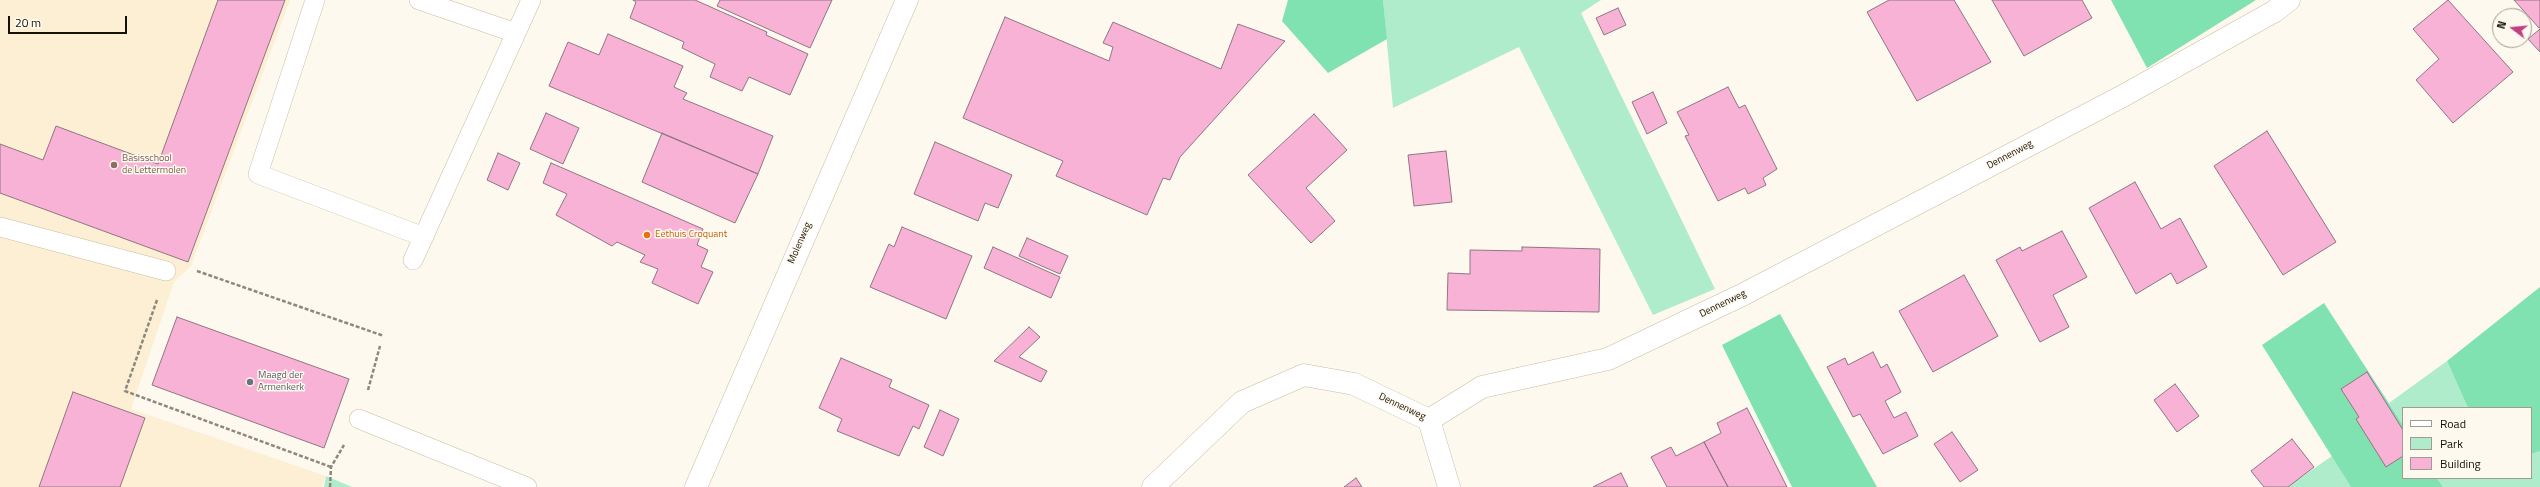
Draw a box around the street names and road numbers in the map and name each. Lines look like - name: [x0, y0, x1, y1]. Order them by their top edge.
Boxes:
- street label: Dennenweg: [1985, 138, 2035, 172]
- street label: Molenweg: [786, 220, 814, 266]
- street label: Dennenweg: [1698, 288, 1748, 320]
- street label: Dennenweg: [1377, 391, 1427, 423]

